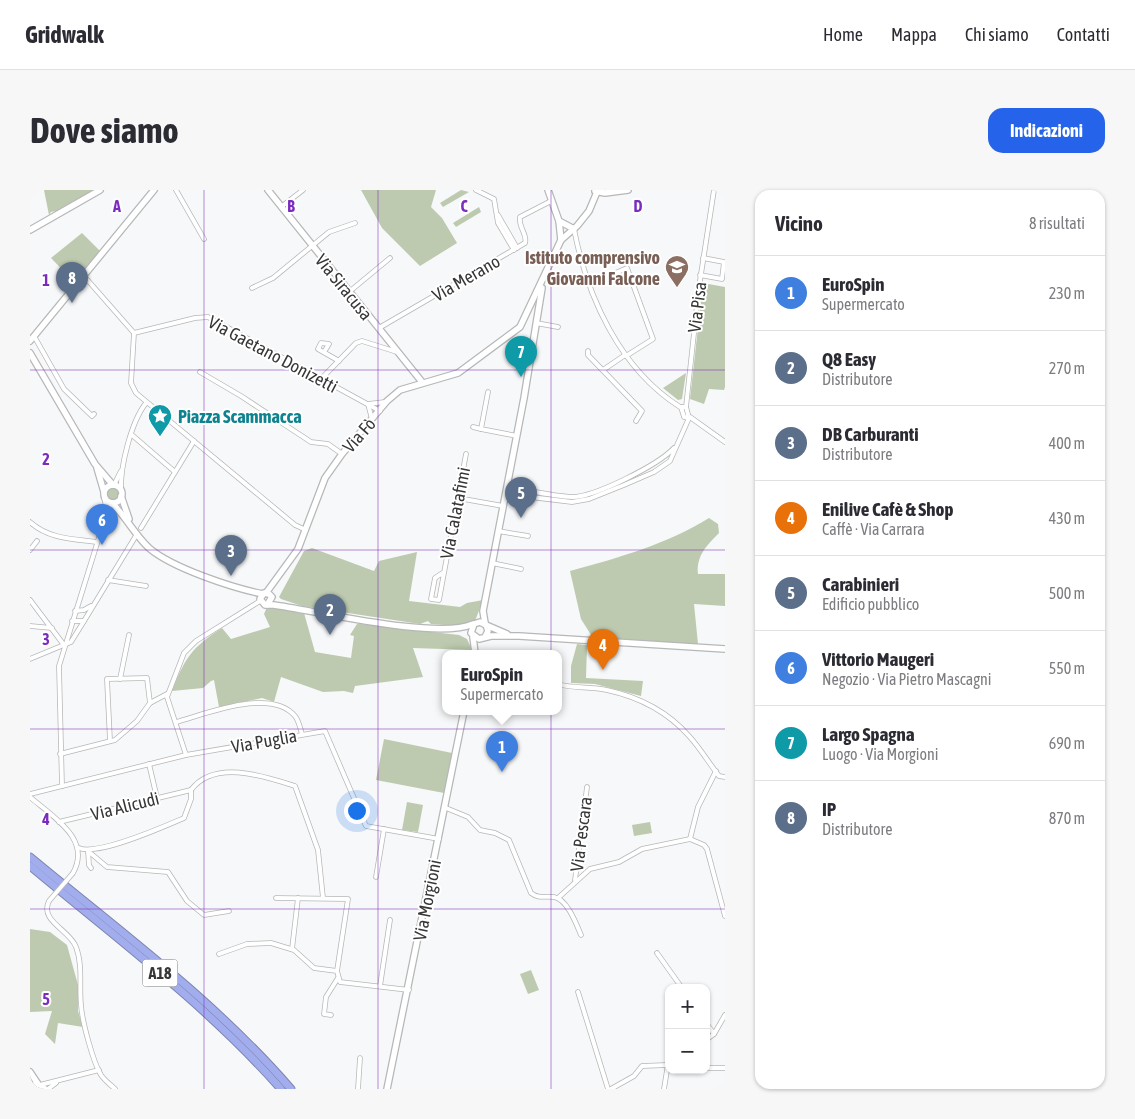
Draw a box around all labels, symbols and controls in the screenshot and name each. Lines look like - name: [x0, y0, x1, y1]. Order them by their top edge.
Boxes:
- text: Gridwalk: [25, 21, 104, 48]
- text: Home: [823, 24, 863, 45]
- text: Mappa: [891, 24, 937, 45]
- text: Chi siamo: [965, 24, 1029, 45]
- text: Contatti: [1057, 24, 1110, 45]
- button: Indicazioni: [988, 108, 1105, 153]
- text: Dove siamo: [30, 110, 179, 150]
- text: A: [112, 197, 121, 215]
- text: B: [287, 197, 295, 215]
- text: C: [460, 197, 468, 215]
- text: D: [634, 197, 643, 215]
- text: Vicino: [775, 211, 823, 235]
- text: 8 risultati: [1029, 214, 1085, 232]
- place label: Istituto comprensivo Giovanni Falcone: [525, 247, 660, 289]
- street label: Via Siracusa: [311, 250, 377, 324]
- street label: Via Merano: [428, 250, 504, 306]
- school or university icon: Istituto comprensivo Giovanni Falcone: [664, 254, 690, 288]
- pin: 8: [56, 262, 88, 303]
- text: 1: [42, 271, 50, 289]
- text: EuroSpin: [822, 273, 884, 295]
- street label: Via Pisa: [683, 280, 711, 334]
- text: 1: [787, 284, 795, 302]
- text: 230 m: [1049, 284, 1085, 302]
- text: Supermercato: [822, 295, 905, 313]
- street label: Via Gaetano Donizetti: [205, 311, 341, 397]
- pin: 7: [505, 336, 537, 377]
- text: Q8 Easy: [822, 348, 876, 370]
- text: 2: [787, 359, 795, 377]
- text: 270 m: [1049, 359, 1085, 377]
- text: Distributore: [822, 370, 893, 388]
- place icon: Piazza Scammacca: [147, 403, 173, 437]
- place label: Piazza Scammacca: [178, 406, 302, 427]
- street label: Via Fò: [338, 413, 380, 457]
- text: DB Carburanti: [822, 423, 919, 445]
- text: 3: [787, 434, 795, 452]
- text: 400 m: [1049, 434, 1085, 452]
- text: Distributore: [822, 445, 893, 463]
- text: 2: [42, 450, 50, 468]
- street label: Via Calatafimi: [436, 465, 474, 561]
- pin: 5: [505, 477, 537, 518]
- text: Enilive Cafè & Shop: [822, 498, 953, 520]
- pin: 6: [86, 504, 118, 545]
- text: 4: [787, 509, 795, 527]
- text: 430 m: [1049, 509, 1085, 527]
- text: Caffè · Via Carrara: [822, 520, 925, 538]
- pin: 3: [215, 535, 247, 576]
- text: Carabinieri: [822, 573, 899, 595]
- text: 5: [787, 584, 795, 602]
- text: 500 m: [1049, 584, 1085, 602]
- pin: 2: [314, 594, 346, 635]
- text: Edificio pubblico: [822, 595, 919, 613]
- pin: 4: [587, 629, 619, 670]
- text: 3: [42, 630, 50, 648]
- text: Vittorio Maugeri: [822, 648, 934, 670]
- popup: [442, 650, 562, 715]
- text: 6: [787, 659, 795, 677]
- text: 550 m: [1049, 659, 1085, 677]
- text: EuroSpin: [461, 663, 523, 685]
- text: Negozio · Via Pietro Mascagni: [822, 670, 992, 688]
- text: Supermercato: [461, 685, 543, 703]
- text: Largo Spagna: [822, 723, 915, 745]
- street label: Via Puglia: [230, 725, 298, 757]
- pin: 1: [486, 731, 518, 772]
- text: 7: [787, 734, 795, 752]
- text: 690 m: [1049, 734, 1085, 752]
- text: Luogo · Via Morgioni: [822, 745, 938, 763]
- street label: Via Alicudi: [89, 787, 161, 825]
- street label: Via Pescara: [566, 795, 596, 873]
- your location: [344, 798, 370, 824]
- text: IP: [822, 798, 836, 820]
- text: 8: [787, 809, 795, 827]
- text: 870 m: [1049, 809, 1085, 827]
- text: 4: [41, 810, 50, 828]
- text: Distributore: [822, 820, 893, 838]
- street label: Via Morgioni: [409, 858, 445, 942]
- road number: A18: [142, 960, 178, 986]
- map controls: [665, 984, 710, 1074]
- button: +: [665, 984, 710, 1029]
- text: 5: [42, 990, 50, 1008]
- button: −: [665, 1029, 710, 1074]

